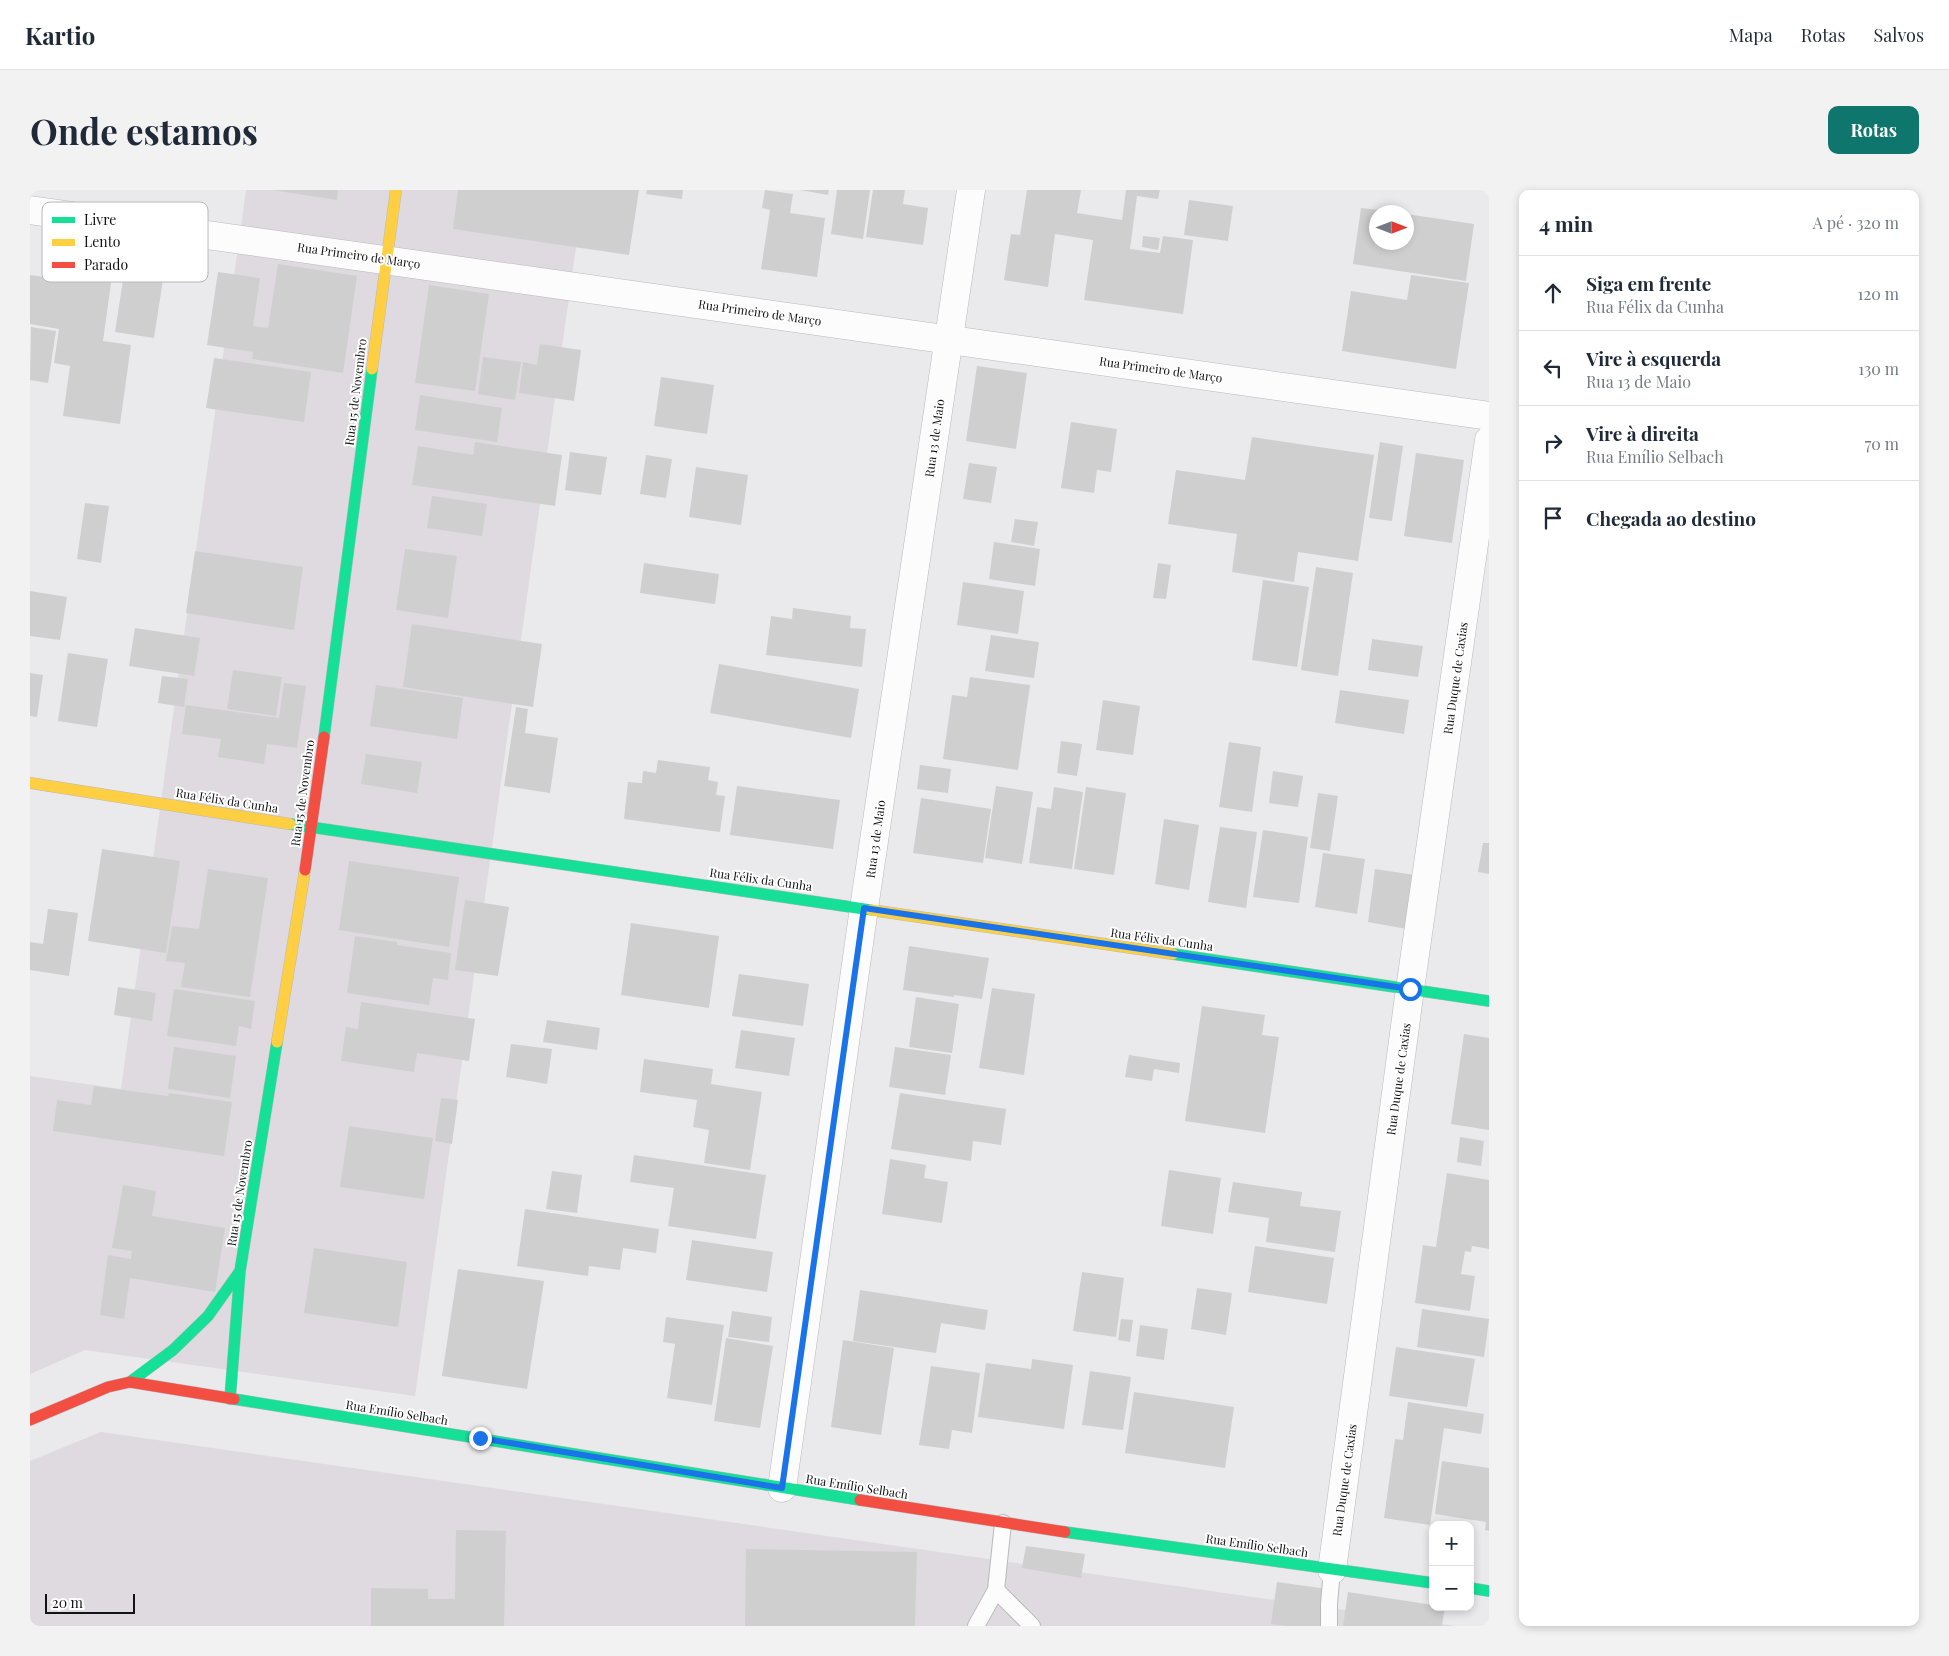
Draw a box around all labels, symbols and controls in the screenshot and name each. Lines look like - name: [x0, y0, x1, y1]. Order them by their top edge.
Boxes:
- text: Kartio: [25, 19, 95, 51]
- text: Mapa: [1729, 23, 1773, 47]
- text: Rotas: [1801, 23, 1846, 47]
- text: Salvos: [1874, 23, 1924, 47]
- button: Rotas: [1828, 106, 1919, 154]
- text: Onde estamos: [30, 107, 258, 154]
- legend: [42, 202, 208, 282]
- north arrow: [1369, 205, 1414, 250]
- text: 4 min: [1539, 209, 1593, 237]
- text: Livre: [84, 210, 116, 229]
- text: A pé · 320 m: [1813, 212, 1899, 233]
- text: Lento: [84, 232, 121, 251]
- street label: Rua Primeiro de Março: [296, 238, 422, 272]
- text: Parado: [84, 255, 128, 274]
- text: Siga em frente: [1586, 270, 1711, 296]
- icon: ahead: [1539, 279, 1567, 307]
- text: 120 m: [1858, 283, 1899, 304]
- street label: Rua Primeiro de Março: [697, 295, 823, 329]
- text: Rua Félix da Cunha: [1586, 296, 1724, 317]
- street label: Rua 15 de Novembro: [341, 337, 370, 446]
- text: Vire à esquerda: [1586, 345, 1721, 371]
- street label: Rua Primeiro de Março: [1098, 352, 1224, 386]
- icon: left: [1539, 354, 1567, 382]
- text: 130 m: [1858, 358, 1899, 379]
- text: Rua 13 de Maio: [1586, 371, 1691, 392]
- street label: Rua 13 de Maio: [921, 398, 947, 478]
- text: Vire à direita: [1586, 420, 1699, 446]
- icon: right: [1539, 429, 1567, 457]
- text: 70 m: [1865, 433, 1899, 454]
- text: Rua Emílio Selbach: [1586, 446, 1724, 467]
- icon: arrive: [1539, 504, 1567, 532]
- text: Chegada ao destino: [1586, 505, 1756, 531]
- street label: Rua Duque de Caxias: [1439, 621, 1471, 735]
- street label: Rua 15 de Novembro: [287, 738, 317, 847]
- street label: Rua Félix da Cunha: [175, 784, 279, 816]
- street label: Rua 13 de Maio: [862, 799, 888, 879]
- street label: Rua Félix da Cunha: [709, 864, 813, 894]
- street label: Rua Félix da Cunha: [1110, 924, 1214, 954]
- route start: [1399, 978, 1422, 1001]
- street label: Rua Duque de Caxias: [1382, 1022, 1414, 1136]
- street label: Rua 15 de Novembro: [223, 1138, 255, 1247]
- street label: Rua Emílio Selbach: [345, 1396, 449, 1428]
- street label: Rua Duque de Caxias: [1328, 1423, 1360, 1537]
- route end: [469, 1427, 492, 1450]
- street label: Rua Emílio Selbach: [805, 1470, 909, 1502]
- map controls: [1429, 1521, 1474, 1611]
- button: +: [1429, 1521, 1474, 1566]
- street label: Rua Emílio Selbach: [1205, 1530, 1309, 1560]
- button: −: [1429, 1566, 1474, 1611]
- scale bar: [45, 1591, 135, 1614]
- text: 20 m: [52, 1593, 83, 1612]

